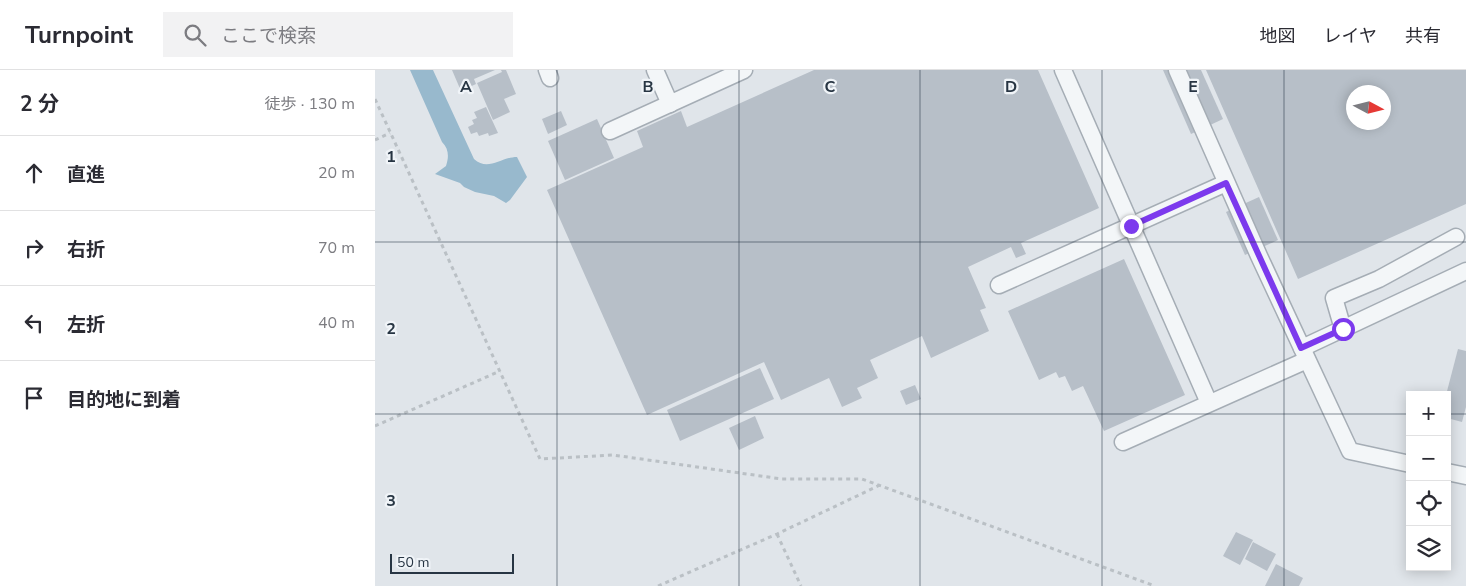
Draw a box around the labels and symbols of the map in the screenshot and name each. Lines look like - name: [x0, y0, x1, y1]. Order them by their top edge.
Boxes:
- text: A: [460, 76, 472, 98]
- text: B: [642, 76, 654, 98]
- text: C: [825, 76, 836, 98]
- text: D: [1005, 76, 1017, 98]
- text: E: [1188, 76, 1198, 98]
- north arrow: [1346, 85, 1391, 130]
- text: 1: [386, 146, 396, 168]
- route end: [1120, 215, 1143, 238]
- text: 2: [386, 318, 396, 340]
- route start: [1332, 318, 1355, 341]
- text: 3: [386, 490, 396, 512]
- scale bar: [390, 551, 514, 574]

